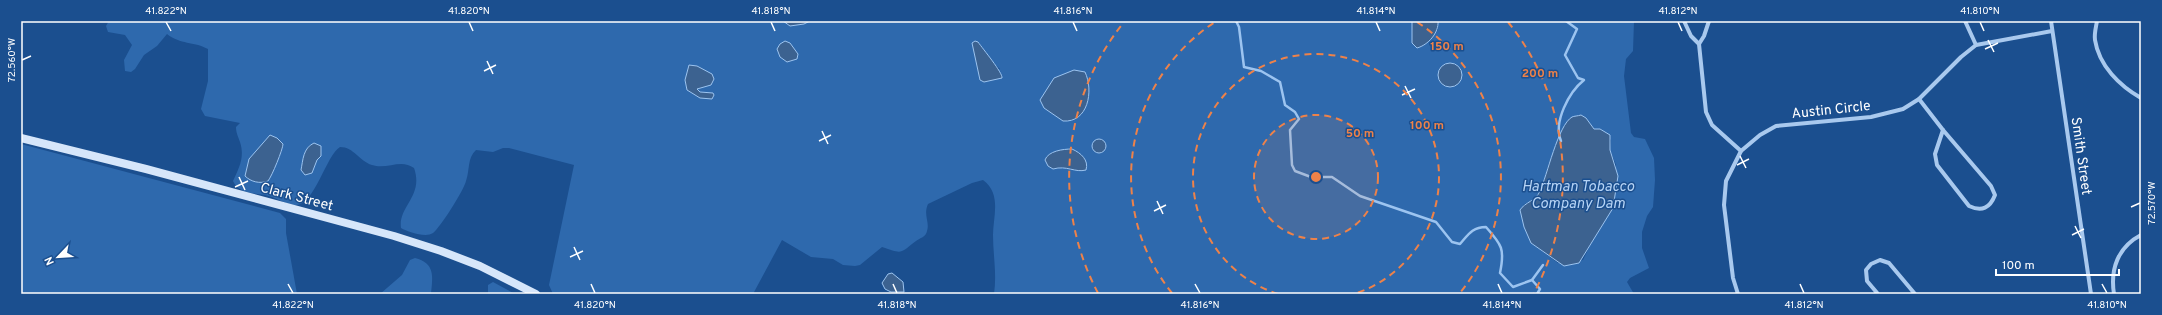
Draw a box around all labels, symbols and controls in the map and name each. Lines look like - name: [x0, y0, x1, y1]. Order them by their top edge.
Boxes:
- text: 41.822°N: [145, 5, 187, 18]
- text: 41.820°N: [448, 5, 490, 18]
- text: 41.818°N: [751, 5, 791, 18]
- text: 41.816°N: [1053, 5, 1093, 18]
- text: 41.814°N: [1356, 5, 1396, 18]
- text: 41.812°N: [1658, 5, 1698, 18]
- text: 41.810°N: [1960, 5, 2000, 18]
- text: 72.560°W: [6, 38, 19, 82]
- text: 150 m: [1430, 39, 1464, 55]
- text: 200 m: [1522, 66, 1558, 82]
- street label: Austin Circle: [1791, 98, 1872, 123]
- street label: Smith Street: [2067, 116, 2094, 196]
- text: 100 m: [1410, 118, 1444, 134]
- text: 50 m: [1346, 126, 1374, 142]
- centre of rings: [1309, 170, 1323, 184]
- water label: Hartman Tobacco Company Dam: [1522, 178, 1634, 214]
- street label: Clark Street: [258, 180, 335, 215]
- text: 72.570°W: [2146, 181, 2159, 225]
- north arrow: [38, 237, 78, 277]
- scale bar: [1996, 251, 2119, 277]
- text: N: [42, 254, 58, 267]
- text: 100 m: [2002, 258, 2035, 274]
- text: 41.822°N: [272, 299, 314, 312]
- text: 41.820°N: [574, 299, 616, 312]
- text: 41.818°N: [877, 299, 917, 312]
- text: 41.816°N: [1180, 299, 1220, 312]
- text: 41.814°N: [1482, 299, 1522, 312]
- text: 41.812°N: [1784, 299, 1824, 312]
- text: 41.810°N: [2087, 299, 2127, 312]

